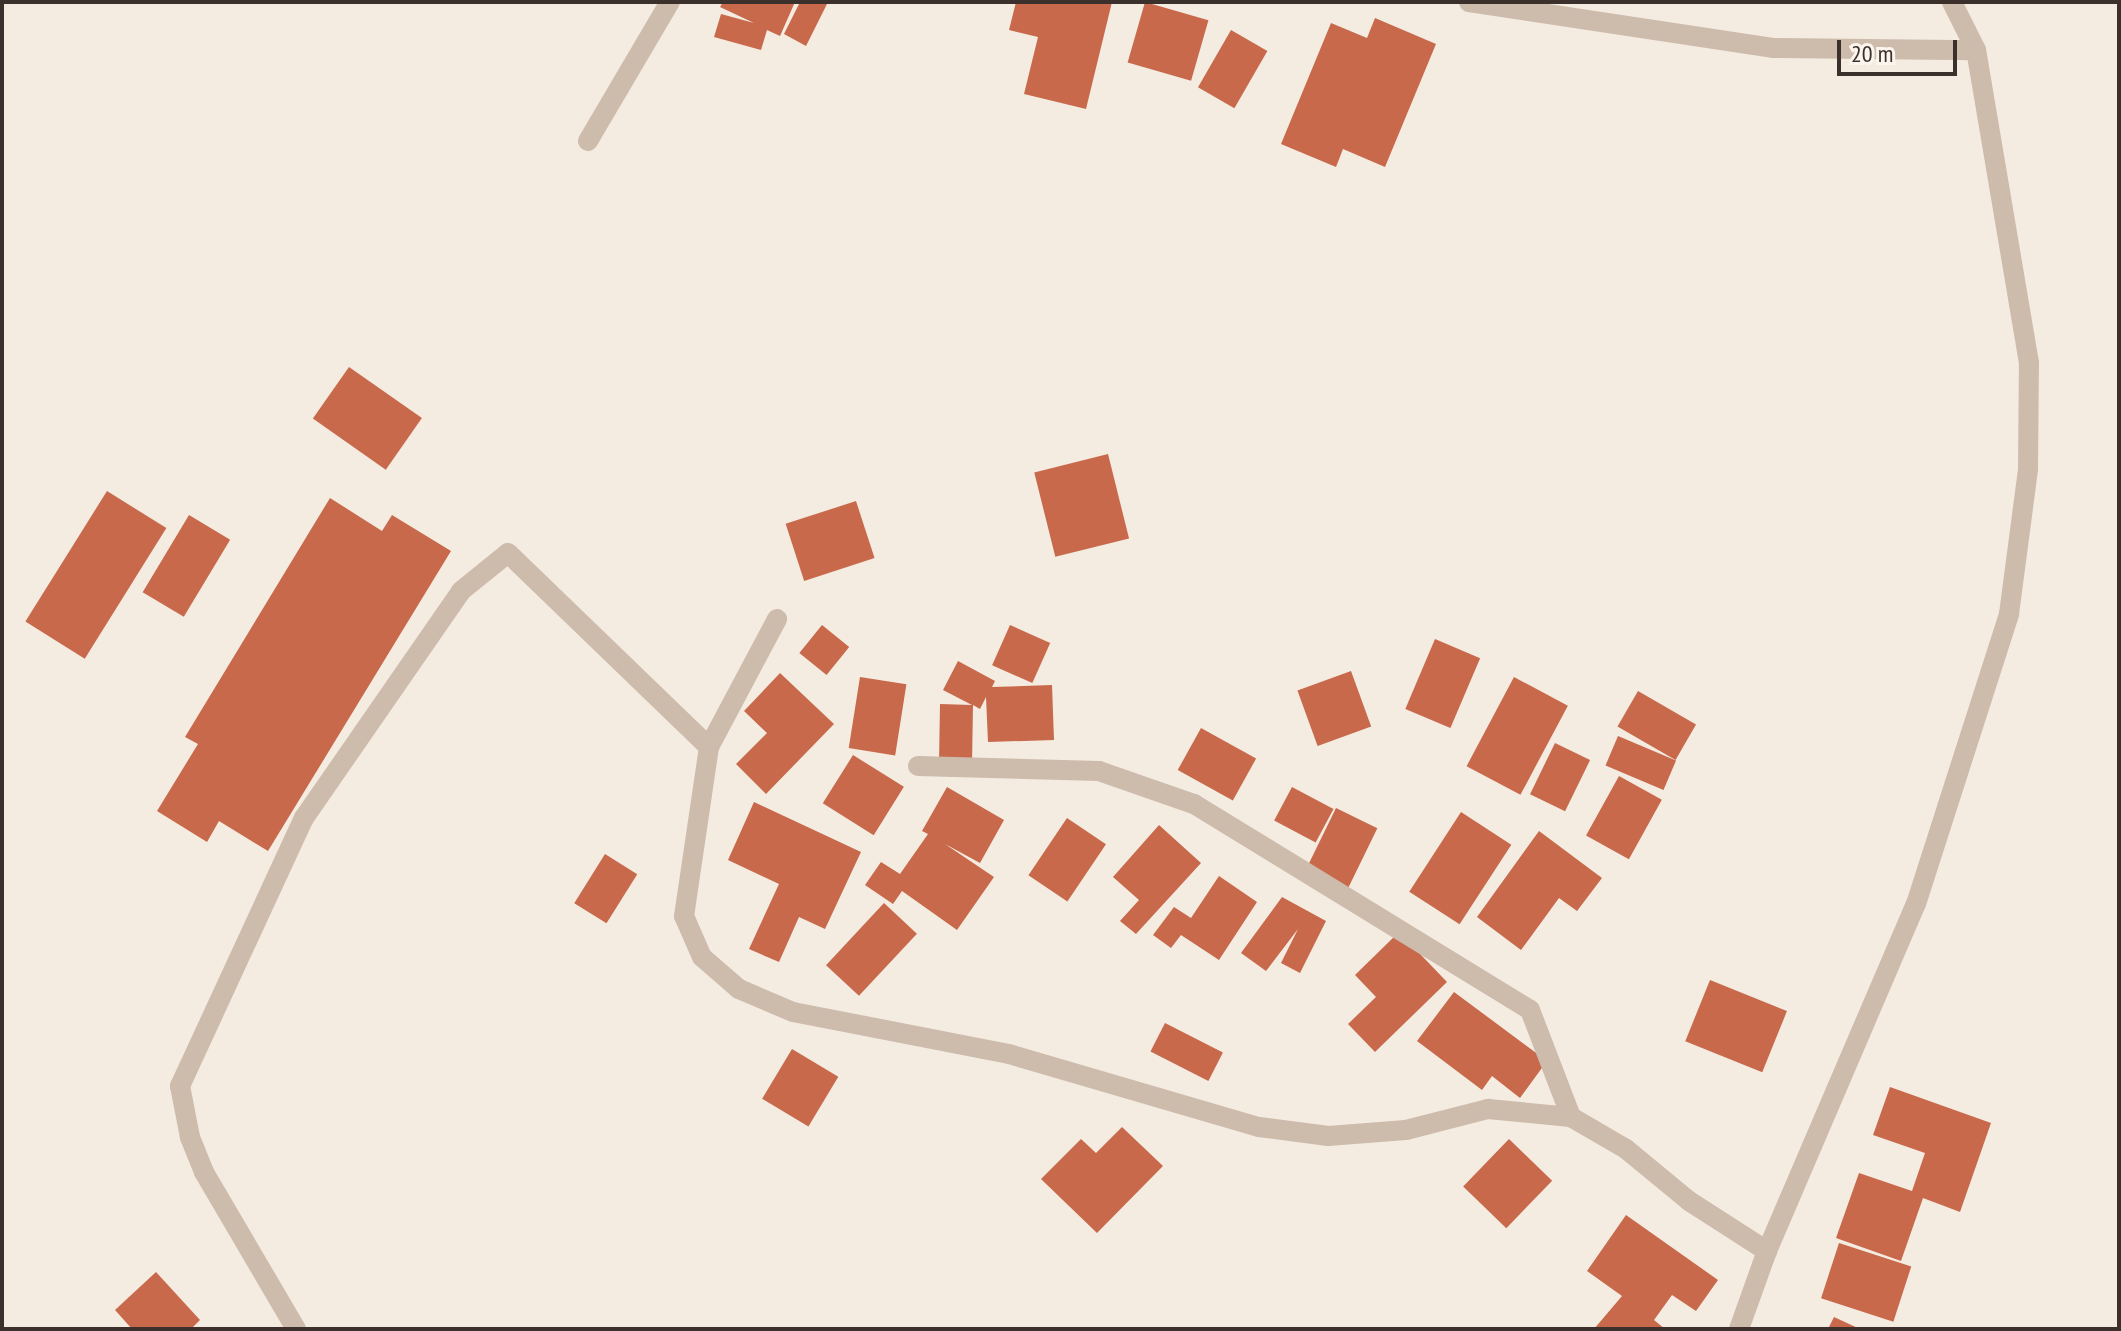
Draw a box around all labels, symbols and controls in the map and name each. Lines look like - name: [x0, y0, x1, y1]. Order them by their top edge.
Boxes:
- scale bar: [1841, 24, 1961, 74]
- text: 20 m: [1851, 38, 1893, 69]

